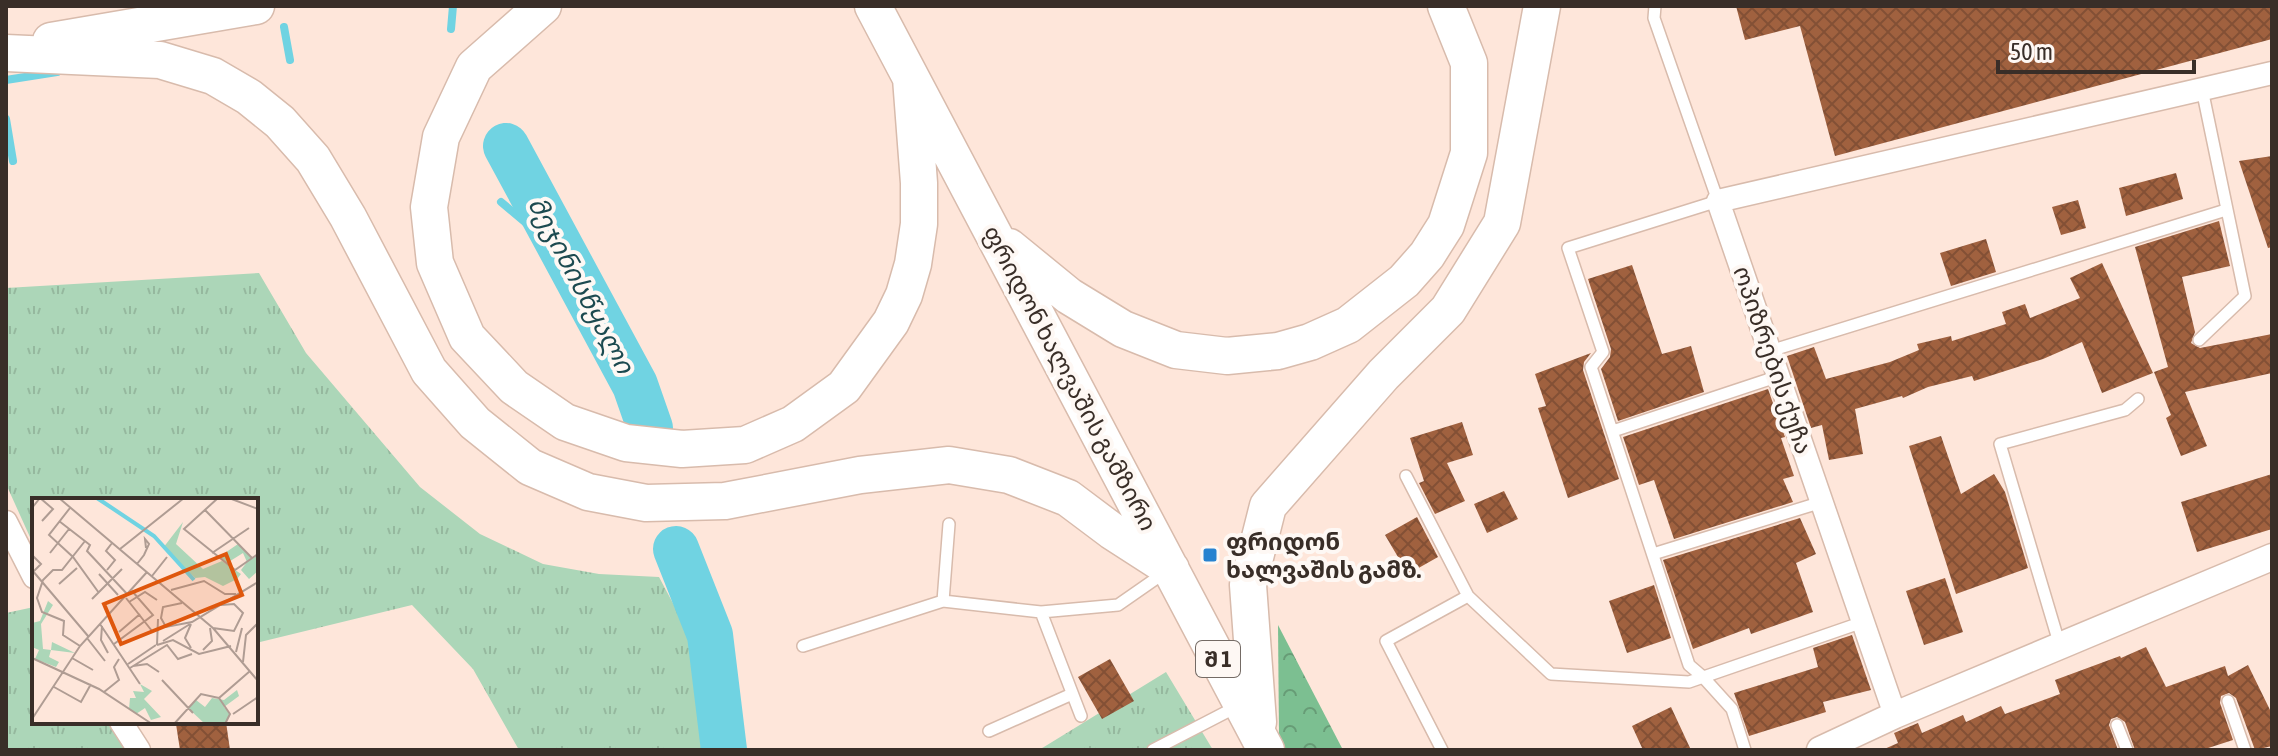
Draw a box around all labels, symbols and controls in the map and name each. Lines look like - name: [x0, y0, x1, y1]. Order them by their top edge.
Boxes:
- scale bar: [1998, 24, 2194, 74]
- text: 50 m: [2010, 38, 2053, 65]
- water label: მეჯინისწყალი: [521, 192, 641, 380]
- street label: ფრიდონ ხალვაშის გამზირი: [977, 221, 1162, 536]
- street label: ოპიზრების ქუჩა: [1727, 263, 1818, 458]
- inset map: [32, 498, 258, 724]
- place label: ფრიდონ ხალვაშის გამზ.: [1226, 528, 1421, 584]
- marker: ფრიდონ ხალვაშის გამზ.: [1201, 546, 1219, 564]
- road number: შ 1: [1196, 641, 1240, 677]

